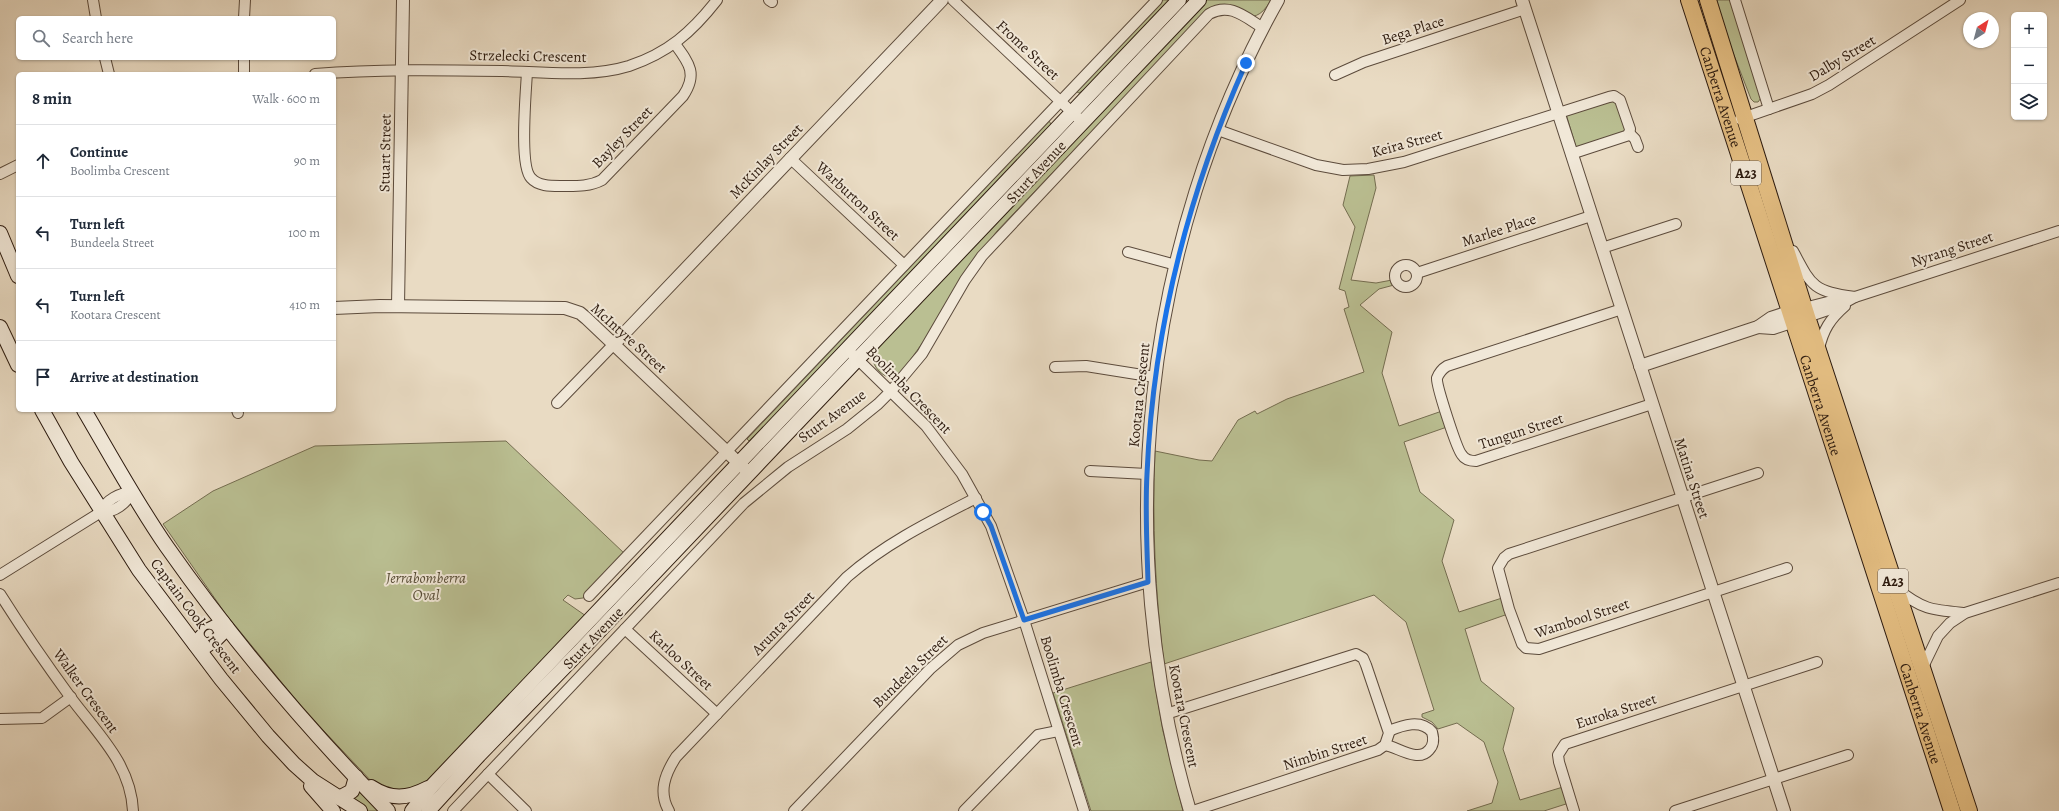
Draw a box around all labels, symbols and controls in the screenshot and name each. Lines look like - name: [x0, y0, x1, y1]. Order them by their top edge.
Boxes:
- street label: Bega Place: [1379, 10, 1447, 49]
- north arrow: [1963, 12, 1999, 48]
- map controls: [2011, 12, 2047, 120]
- button: +: [2011, 12, 2047, 48]
- search box: [16, 16, 336, 60]
- street label: Frome Street: [992, 16, 1064, 84]
- icon: search: [30, 27, 52, 49]
- text: Search here: [62, 28, 133, 48]
- street label: Dalby Street: [1805, 30, 1879, 86]
- street label: Canberra Avenue: [1695, 44, 1746, 150]
- street label: Strzelecki Crescent: [469, 45, 587, 67]
- button: −: [2011, 48, 2047, 84]
- route end: [1237, 54, 1255, 72]
- button: layers: [2011, 84, 2047, 120]
- text: 8 min: [32, 87, 72, 110]
- text: Walk · 600 m: [252, 90, 320, 107]
- street label: Bayley Street: [587, 102, 657, 172]
- street label: Stuart Street: [374, 114, 396, 192]
- street label: McKinlay Street: [725, 119, 807, 203]
- street label: Keira Street: [1369, 124, 1445, 162]
- street label: Sturt Avenue: [1002, 136, 1071, 208]
- text: Continue: [70, 142, 128, 162]
- icon: ahead: [32, 150, 54, 172]
- text: 90 m: [294, 152, 320, 169]
- street label: Warburton Street: [811, 156, 904, 245]
- road number: A23: [1731, 161, 1761, 185]
- text: Boolimba Crescent: [70, 162, 170, 179]
- street label: Marlee Place: [1459, 208, 1539, 251]
- text: Turn left: [70, 214, 125, 234]
- icon: left: [32, 222, 54, 244]
- text: 100 m: [288, 224, 320, 241]
- street label: Nyrang Street: [1908, 226, 1996, 272]
- text: Bundeela Street: [70, 234, 154, 251]
- text: Turn left: [70, 286, 125, 306]
- icon: left: [32, 294, 54, 316]
- text: 410 m: [289, 296, 320, 313]
- street label: McIntyre Street: [587, 299, 671, 377]
- text: Kootara Crescent: [70, 306, 161, 323]
- street label: Boolimba Crescent: [862, 342, 956, 438]
- street label: Kootara Crescent: [1124, 342, 1154, 448]
- street label: Canberra Avenue: [1795, 352, 1846, 459]
- icon: arrive: [32, 366, 54, 388]
- text: Arrive at destination: [70, 367, 199, 387]
- street label: Sturt Avenue: [794, 384, 870, 447]
- street label: Tungun Street: [1476, 408, 1566, 454]
- street label: Matina Street: [1670, 435, 1714, 521]
- route start: [974, 503, 992, 521]
- street label: Captain Cook Crescent: [146, 554, 246, 678]
- park label: Jerrabomberra Oval: [385, 568, 466, 605]
- road number: A23: [1878, 569, 1908, 593]
- street label: Arunta Street: [747, 586, 819, 660]
- street label: Wambool Street: [1531, 593, 1632, 643]
- street label: Sturt Avenue: [558, 602, 628, 673]
- street label: Karloo Street: [645, 625, 717, 695]
- street label: Bundeela Street: [868, 630, 952, 712]
- street label: Boolimba Crescent: [1036, 633, 1088, 749]
- street label: Walker Crescent: [48, 644, 123, 737]
- street label: Canberra Avenue: [1895, 660, 1946, 767]
- street label: Kootara Crescent: [1164, 663, 1204, 769]
- street label: Euroka Street: [1573, 689, 1659, 733]
- street label: Nimbin Street: [1280, 729, 1370, 775]

